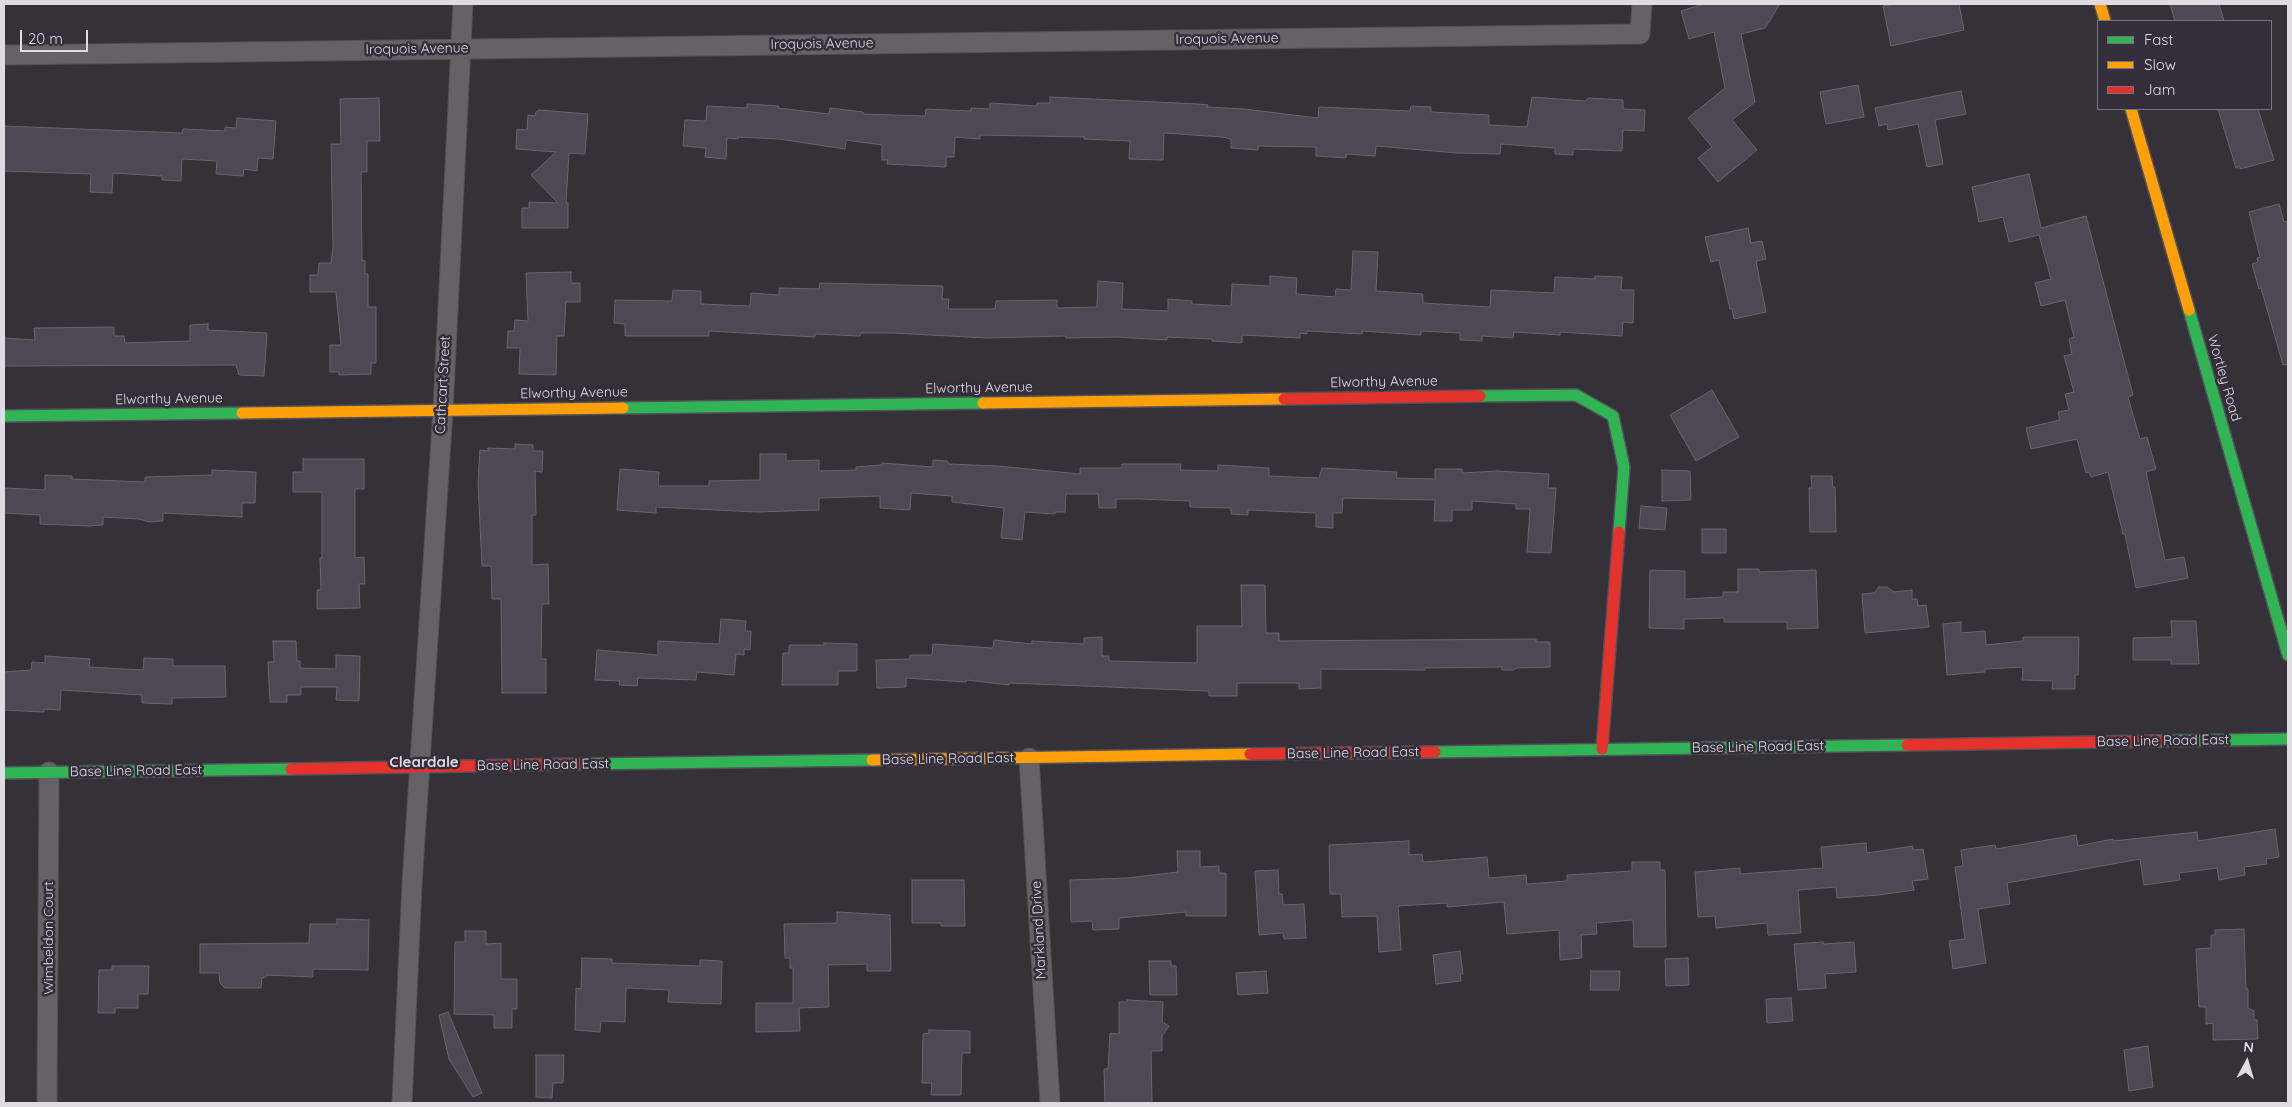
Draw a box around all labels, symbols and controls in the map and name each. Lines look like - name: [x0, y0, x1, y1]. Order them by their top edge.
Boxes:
- scale bar: [22, 20, 90, 52]
- legend: [2097, 20, 2272, 110]
- text: 20 m: [28, 29, 63, 48]
- street label: Iroquois Avenue: [1175, 30, 1279, 48]
- text: Fast: [2144, 30, 2173, 49]
- street label: Iroquois Avenue: [770, 35, 874, 53]
- street label: Iroquois Avenue: [365, 40, 469, 58]
- text: Slow: [2144, 55, 2176, 74]
- text: Jam: [2144, 80, 2175, 99]
- street label: Wortley Road: [2204, 333, 2244, 423]
- street label: Cathcart Street: [432, 335, 454, 435]
- street label: Elworthy Avenue: [1330, 373, 1438, 391]
- street label: Elworthy Avenue: [925, 379, 1033, 397]
- street label: Elworthy Avenue: [520, 384, 628, 402]
- street label: Elworthy Avenue: [115, 390, 223, 408]
- street label: Base Line Road East: [2097, 731, 2229, 751]
- street label: Base Line Road East: [1692, 737, 1824, 757]
- street label: Base Line Road East: [1287, 743, 1419, 763]
- street label: Base Line Road East: [882, 749, 1014, 769]
- district label: Cleardale: [389, 753, 459, 771]
- street label: Base Line Road East: [477, 755, 609, 775]
- street label: Base Line Road East: [70, 761, 202, 781]
- street label: Markland Drive: [1028, 880, 1050, 980]
- street label: Wimbeldon Court: [41, 881, 57, 995]
- north arrow: [2222, 1037, 2272, 1087]
- text: N: [2242, 1038, 2255, 1057]

